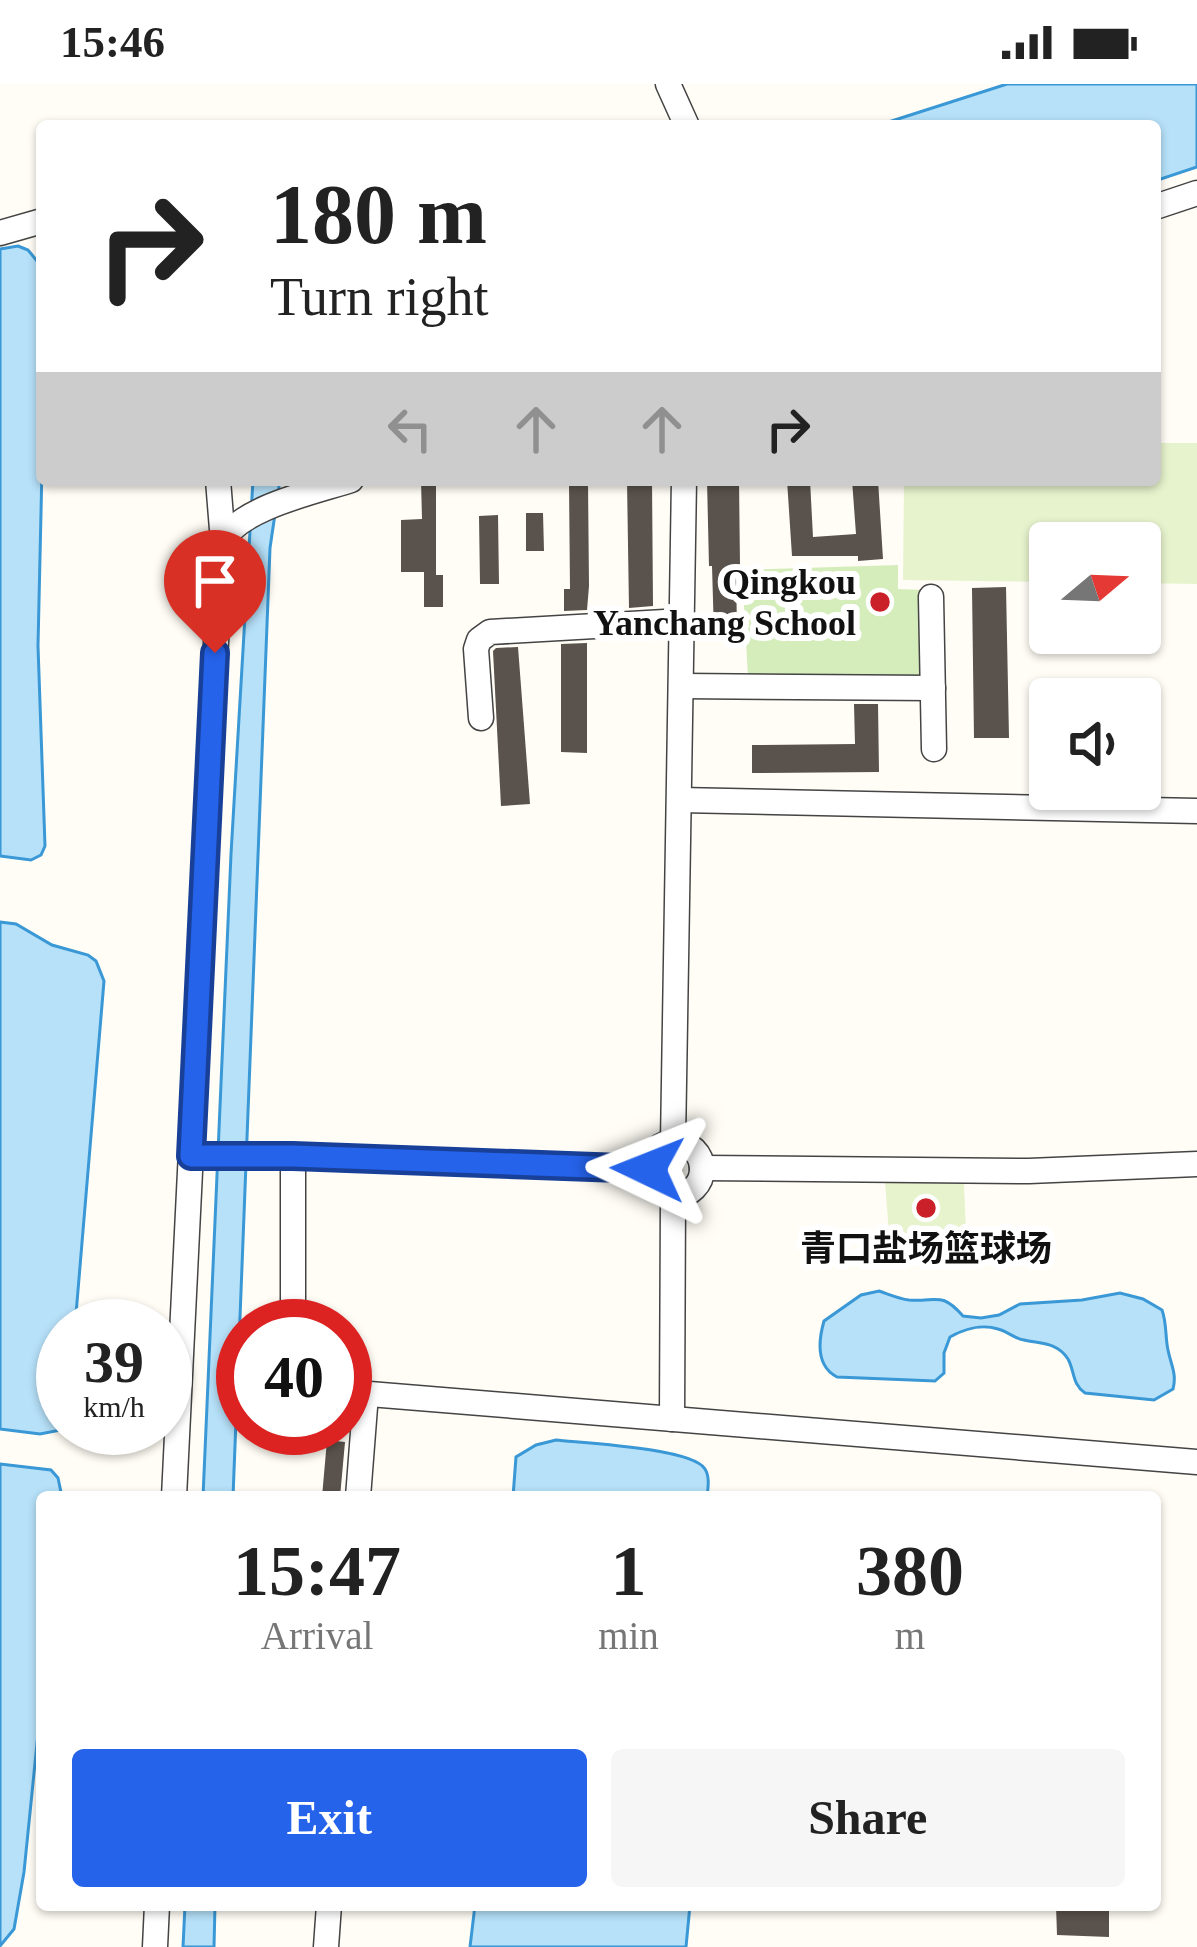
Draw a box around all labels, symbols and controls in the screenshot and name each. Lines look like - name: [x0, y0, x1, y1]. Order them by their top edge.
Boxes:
- text: 15:46: [60, 17, 165, 67]
- icon: right: [72, 168, 228, 324]
- text: 180 m: [270, 168, 487, 261]
- text: Turn right: [270, 267, 489, 327]
- icon: left: [377, 396, 443, 462]
- icon: ahead: [503, 396, 569, 462]
- icon: ahead: [629, 396, 695, 462]
- icon: right: [755, 396, 821, 462]
- north arrow: [1029, 522, 1161, 654]
- map controls: [1029, 522, 1161, 810]
- pin: [164, 530, 266, 653]
- icon: arrive: [182, 548, 248, 614]
- place label: Qingkou Yanchang School: [593, 562, 856, 643]
- marker: Qingkou Yanchang School: [867, 589, 893, 615]
- button: sound: [1029, 678, 1161, 810]
- position arrow: [585, 1106, 711, 1232]
- marker: 青口盐场篮球场: [913, 1195, 939, 1221]
- place label: 青口盐场篮球场: [800, 1229, 1052, 1269]
- speed limit sign: 40: [216, 1299, 372, 1455]
- text: 39: [84, 1329, 144, 1395]
- text: km/h: [83, 1390, 145, 1423]
- text: 15:47: [233, 1531, 401, 1611]
- text: 1: [610, 1531, 646, 1611]
- text: 380: [856, 1531, 964, 1611]
- text: Arrival: [261, 1614, 373, 1657]
- text: min: [598, 1614, 659, 1657]
- text: m: [895, 1614, 925, 1657]
- button: Exit: [72, 1749, 587, 1887]
- button: Share: [611, 1749, 1125, 1887]

